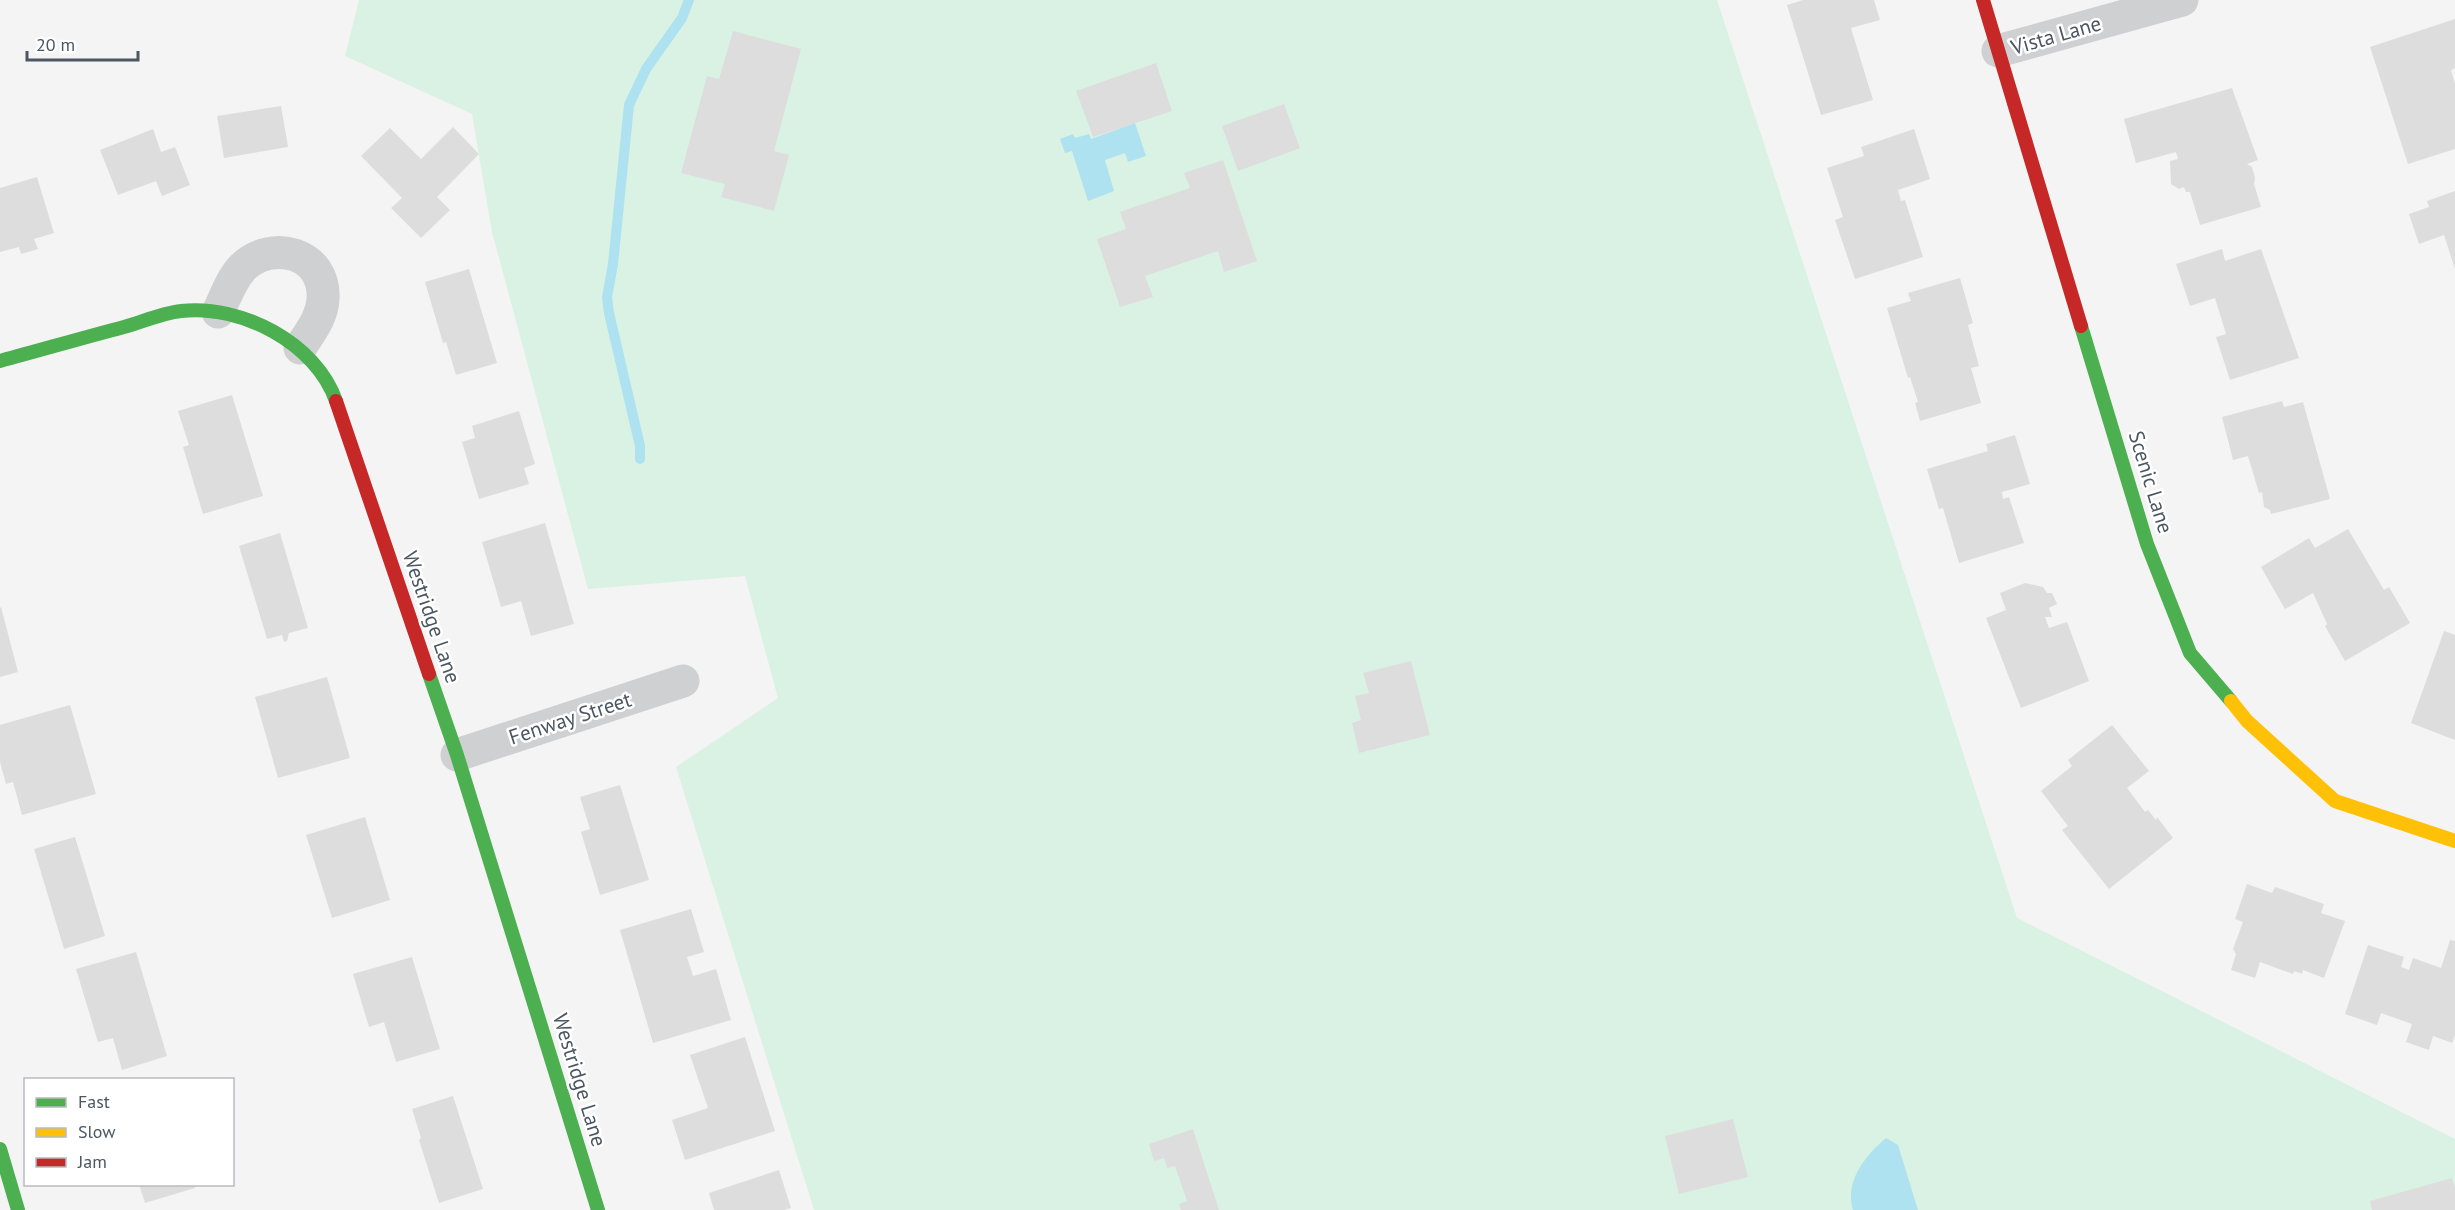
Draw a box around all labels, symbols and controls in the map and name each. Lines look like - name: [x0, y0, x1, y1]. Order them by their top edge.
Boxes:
- street label: Vista Lane: [2007, 9, 2104, 61]
- scale bar: [27, 24, 138, 62]
- text: 20 m: [36, 33, 75, 56]
- street label: Scenic Lane: [2123, 428, 2179, 536]
- street label: Westridge Lane: [397, 547, 467, 687]
- street label: Fenway Street: [505, 686, 635, 750]
- street label: Westridge Lane: [547, 1010, 613, 1150]
- legend: [24, 1078, 234, 1186]
- text: Fast: [78, 1090, 110, 1113]
- text: Slow: [78, 1120, 116, 1143]
- text: Jam: [77, 1150, 107, 1173]

